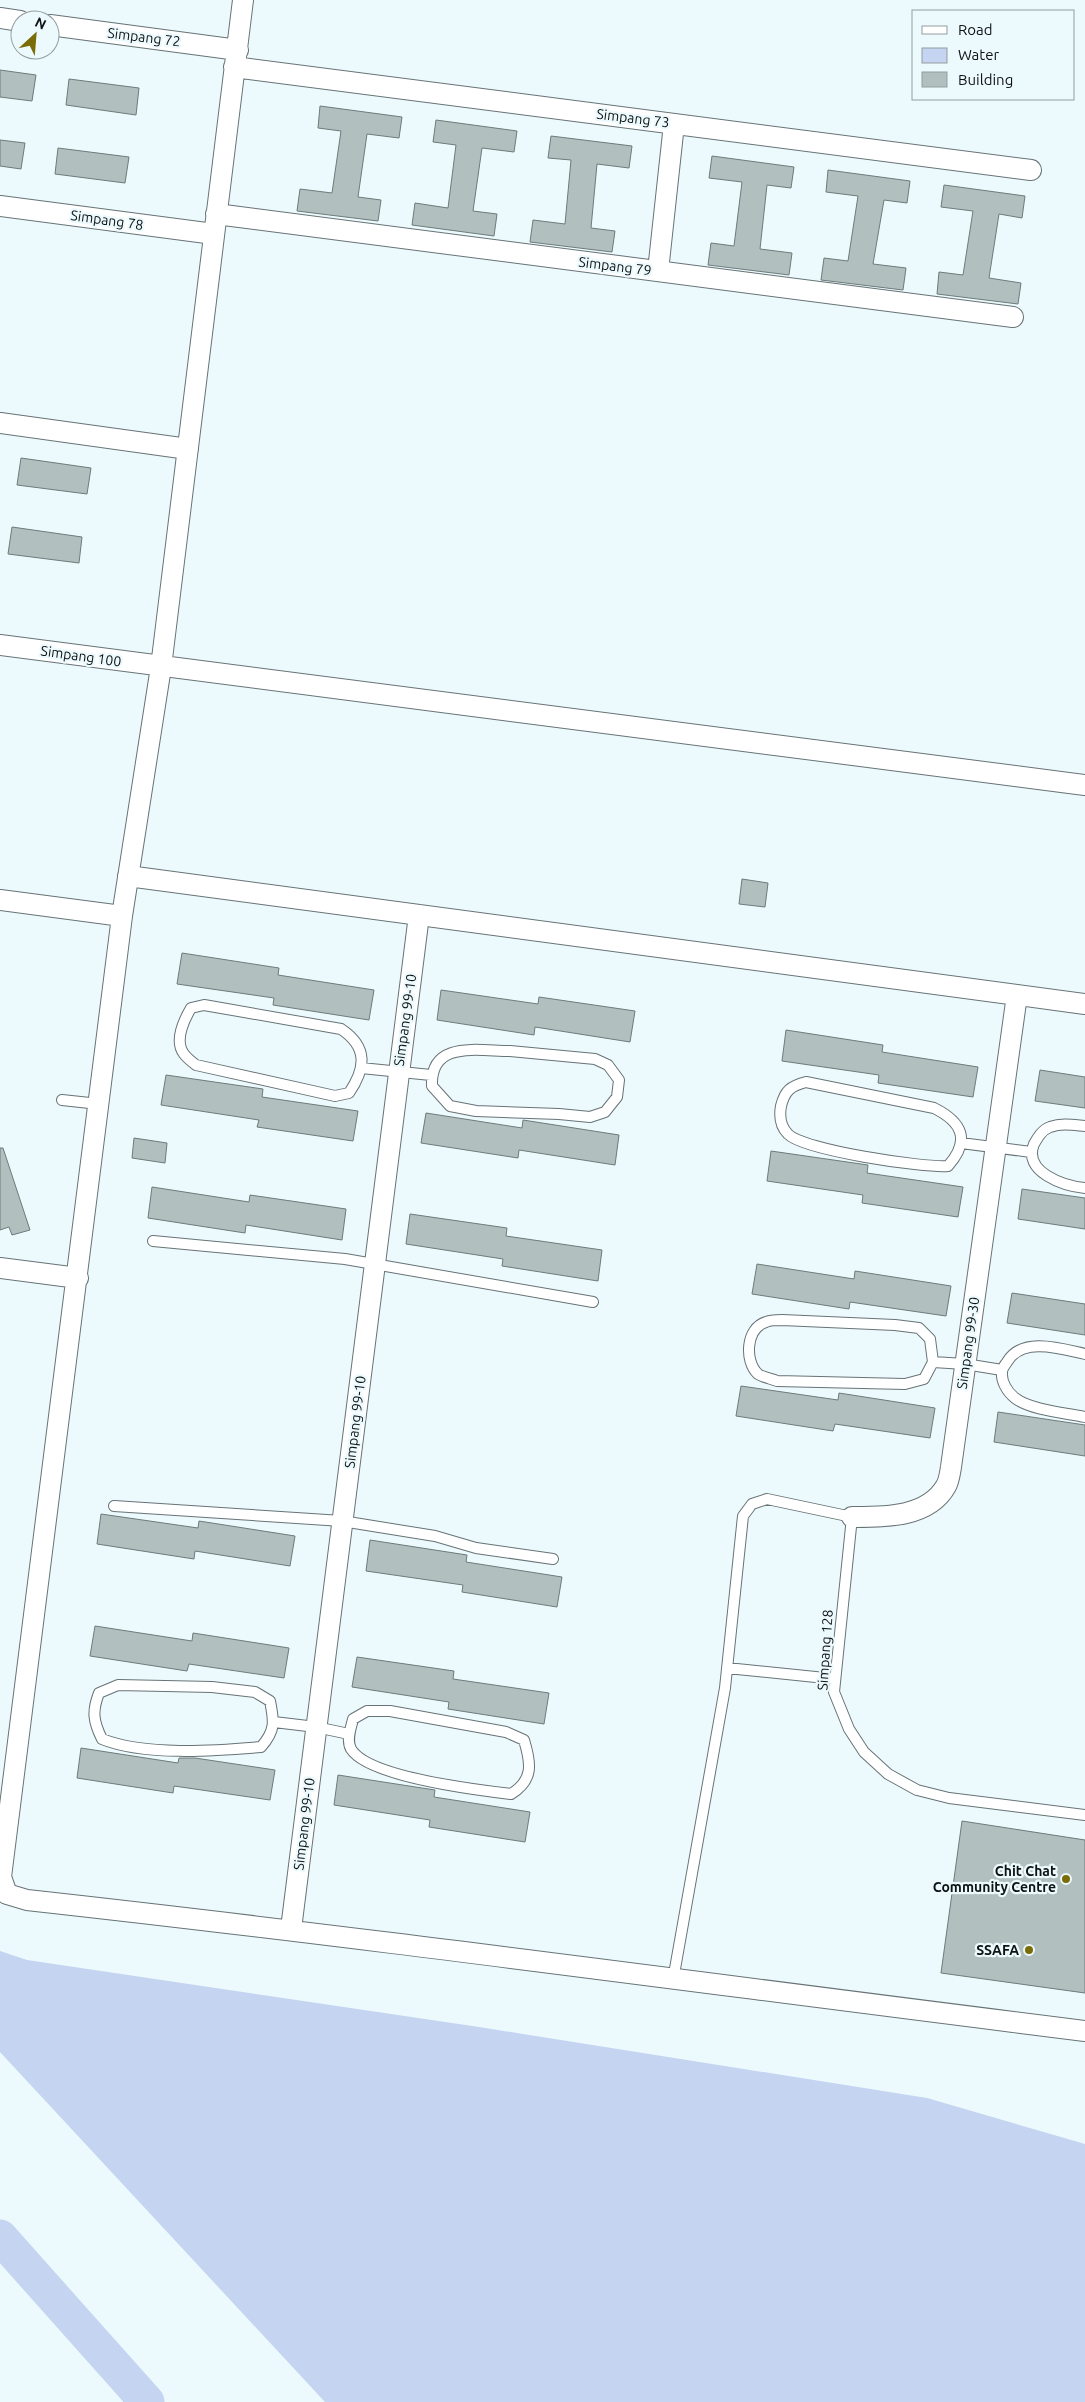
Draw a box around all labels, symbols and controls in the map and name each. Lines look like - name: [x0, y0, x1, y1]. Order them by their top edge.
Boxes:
- north arrow: [10, 10, 60, 60]
- legend: [912, 10, 1075, 100]
- text: N: [32, 14, 49, 33]
- text: Road: [958, 21, 993, 38]
- street label: Simpang 72: [107, 25, 181, 49]
- text: Water: [958, 46, 999, 63]
- text: Building: [958, 71, 1013, 88]
- street label: Simpang 73: [596, 106, 670, 130]
- street label: Simpang 78: [70, 207, 144, 233]
- street label: Simpang 79: [578, 254, 652, 278]
- street label: Simpang 100: [40, 642, 122, 670]
- street label: Simpang 99-10: [391, 973, 419, 1067]
- street label: Simpang 99-30: [954, 1296, 982, 1390]
- street label: Simpang 99-10: [341, 1375, 369, 1469]
- street label: Simpang 128: [814, 1609, 836, 1691]
- street label: Simpang 99-10: [290, 1777, 318, 1871]
- place label: Chit Chat Community Centre: [933, 1863, 1056, 1895]
- marker: Chit Chat Community Centre: [1060, 1873, 1072, 1885]
- place label: SSAFA: [976, 1942, 1019, 1958]
- marker: SSAFA: [1023, 1944, 1035, 1956]

